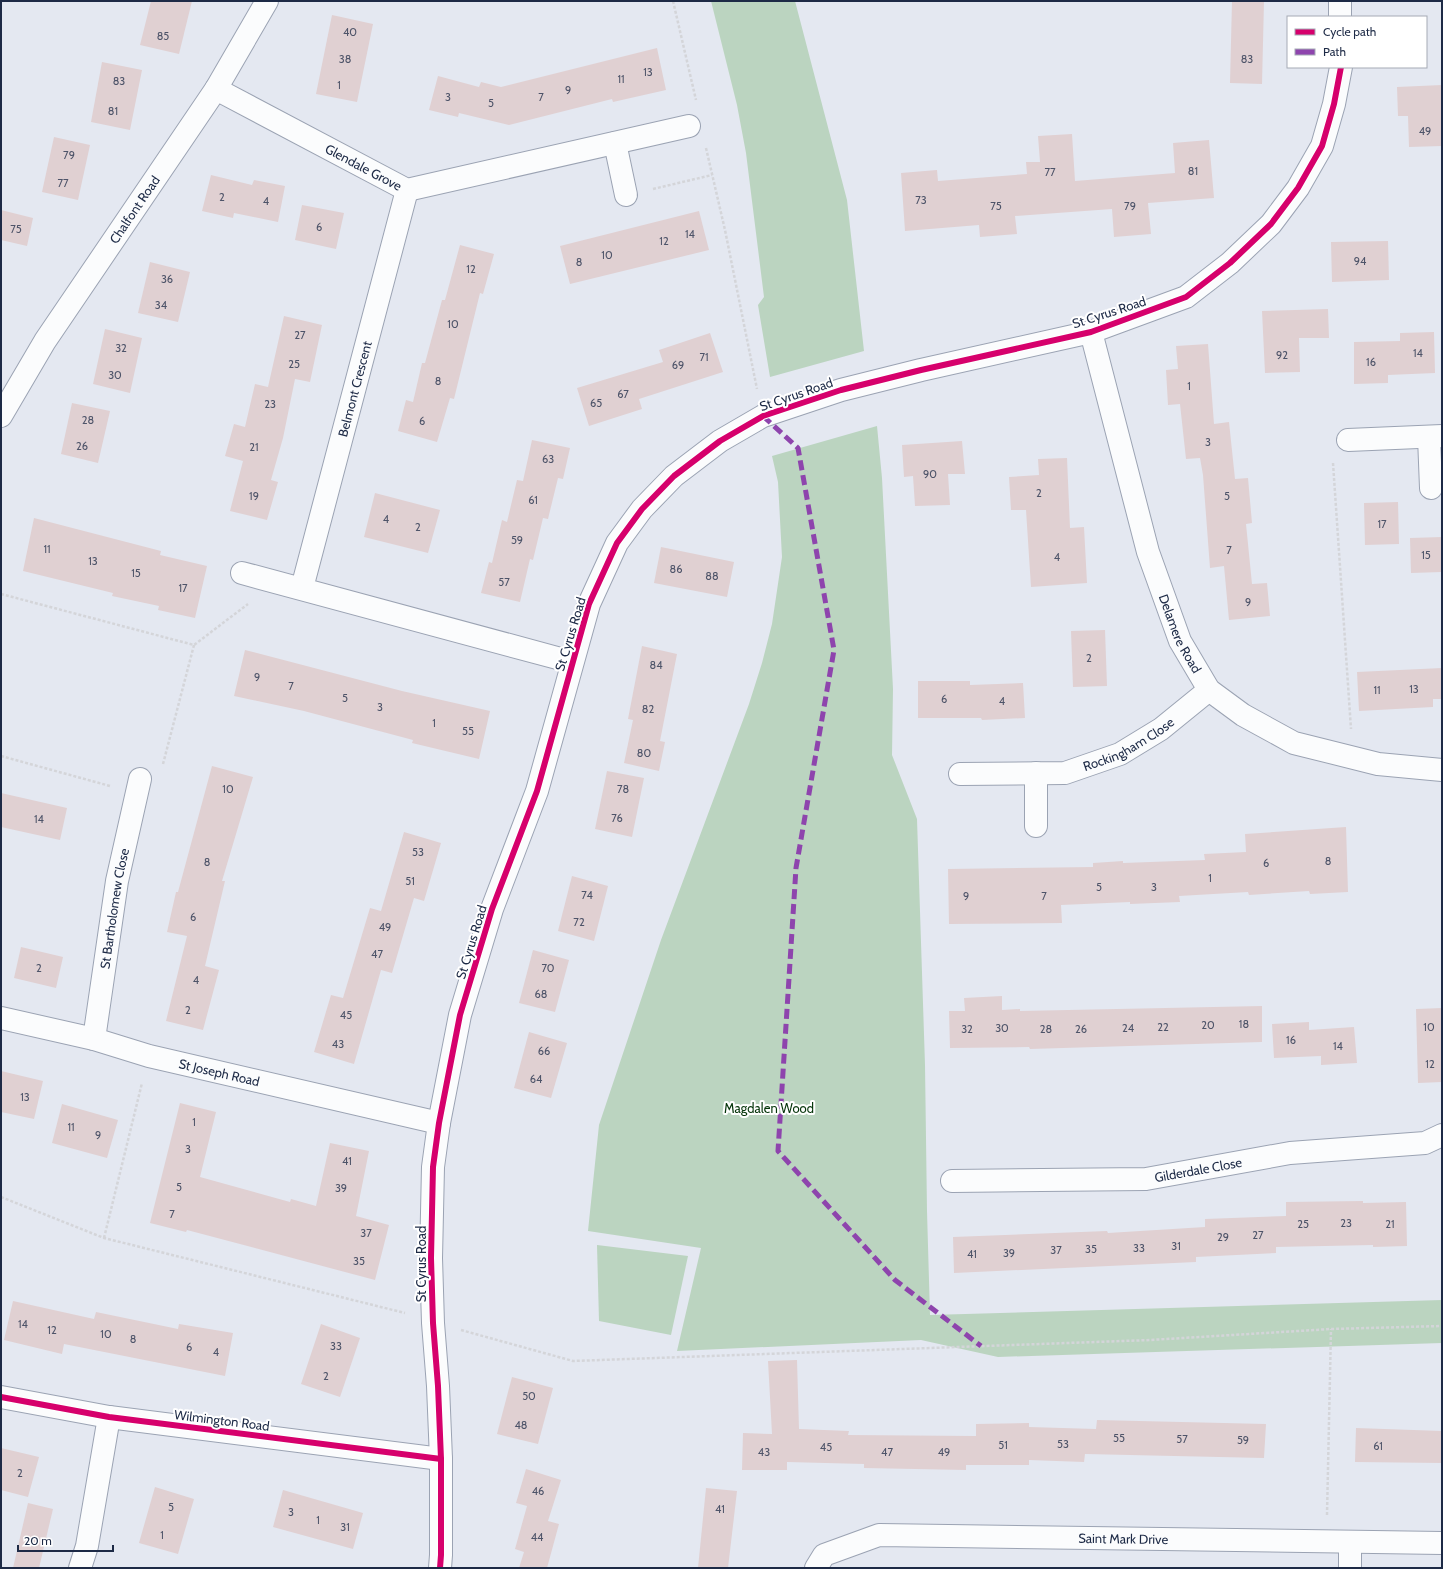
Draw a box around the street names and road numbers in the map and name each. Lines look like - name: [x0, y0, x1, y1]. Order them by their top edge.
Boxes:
- street label: Glendale Grove: [323, 140, 405, 194]
- street label: Chalfont Road: [106, 172, 163, 246]
- street label: St Cyrus Road: [1070, 293, 1148, 331]
- street label: Belmont Crescent: [334, 339, 375, 438]
- street label: St Cyrus Road: [757, 374, 835, 414]
- street label: Delamere Road: [1156, 592, 1205, 676]
- street label: St Cyrus Road: [551, 595, 589, 673]
- street label: Rockingham Close: [1081, 714, 1177, 774]
- street label: St Bartholomew Close: [96, 846, 132, 970]
- street label: St Cyrus Road: [452, 903, 490, 981]
- street label: St Joseph Road: [177, 1055, 261, 1089]
- street label: Gilderdale Close: [1153, 1154, 1243, 1185]
- street label: St Cyrus Road: [413, 1226, 429, 1302]
- street label: Wilmington Road: [173, 1406, 271, 1434]
- street label: Saint Mark Drive: [1078, 1530, 1169, 1547]

